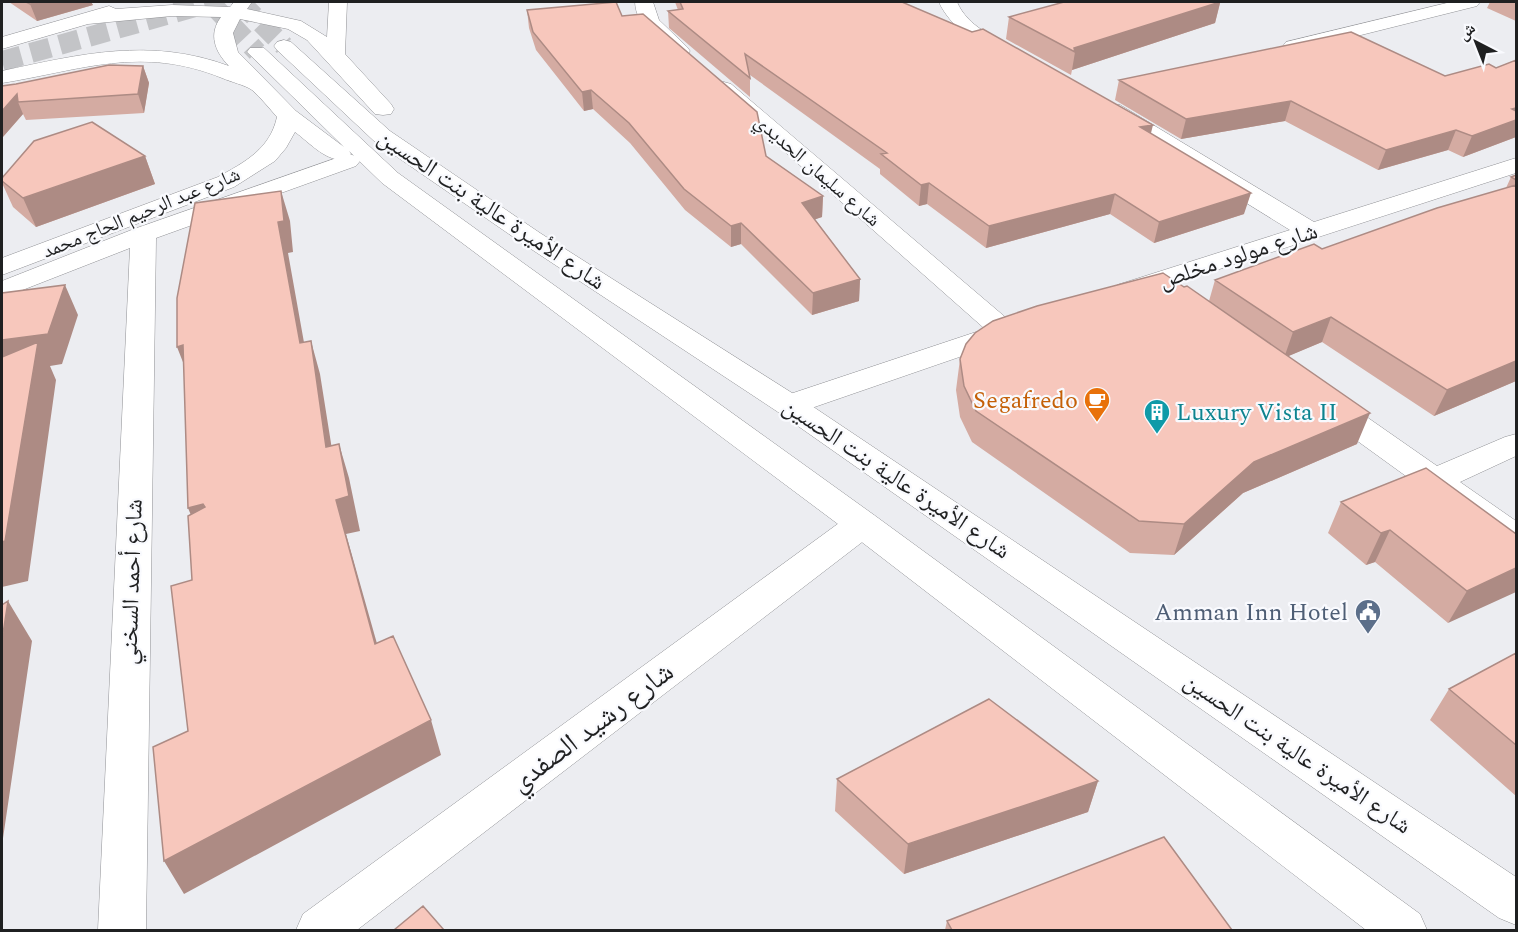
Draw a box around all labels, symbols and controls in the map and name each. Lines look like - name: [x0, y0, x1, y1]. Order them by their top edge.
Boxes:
- north arrow: [1446, 12, 1506, 72]
- text: ش: [1452, 17, 1481, 46]
- street label: شارع سليمان الحديدي: [748, 107, 887, 234]
- street label: شارع الأميرة عالية بنت الحسين: [370, 120, 613, 300]
- street label: شارع عبد الرحيم الحاج محمد: [38, 159, 245, 266]
- street label: شارع مولود مخلص: [1154, 213, 1322, 299]
- place label: Segafredo: [973, 383, 1078, 419]
- cafe icon: Segafredo: [1082, 385, 1112, 423]
- street label: شارع الأميرة عالية بنت الحسين: [775, 389, 1018, 569]
- place label: Luxury Vista II: [1176, 395, 1337, 431]
- building icon: Luxury Vista II: [1142, 397, 1172, 435]
- street label: شارع أحمد السخني: [111, 498, 153, 666]
- place label: Amman Inn Hotel: [1154, 595, 1348, 631]
- public building icon: Amman Inn Hotel: [1353, 597, 1383, 635]
- street label: شارع رشيد الصفدي: [501, 651, 683, 803]
- street label: شارع الأميرة عالية بنت الحسين: [1176, 664, 1419, 844]

